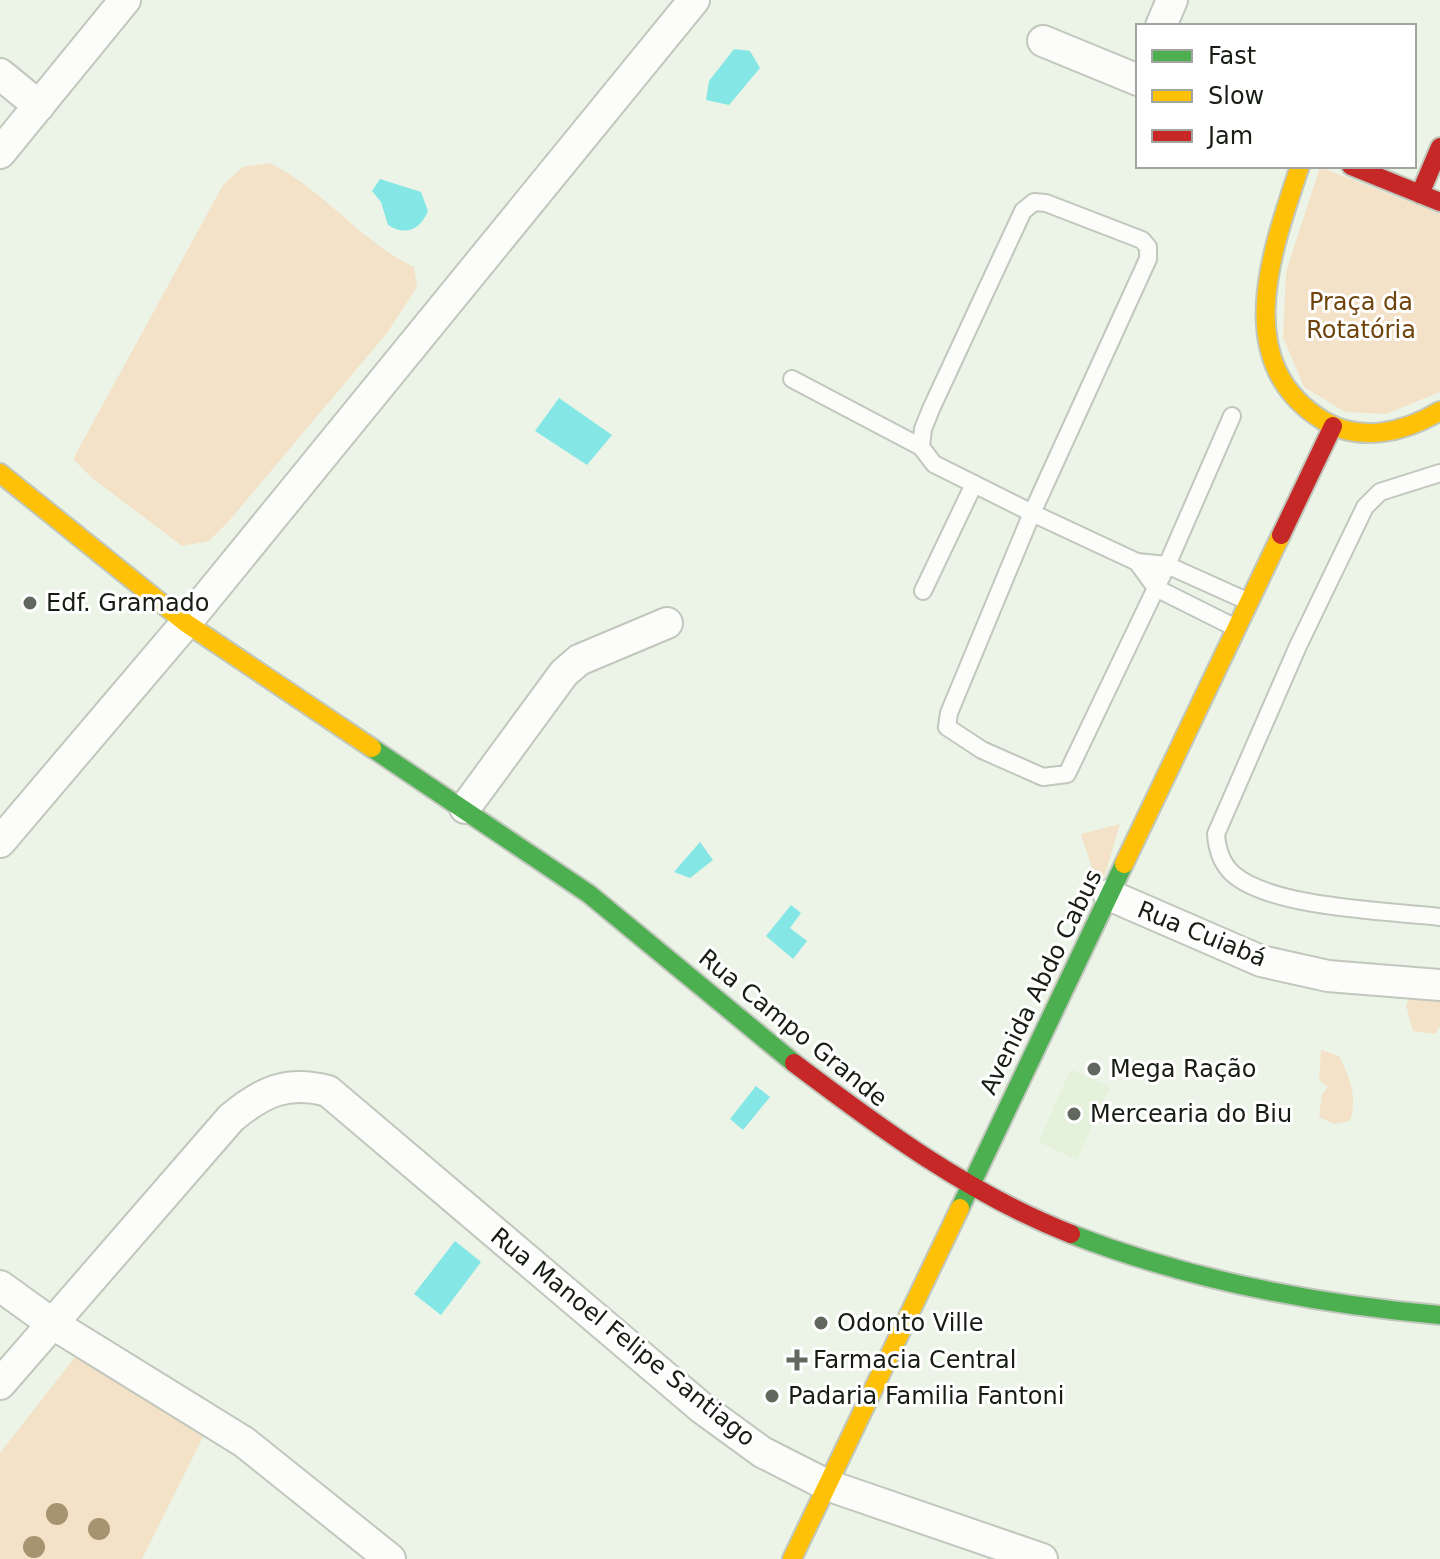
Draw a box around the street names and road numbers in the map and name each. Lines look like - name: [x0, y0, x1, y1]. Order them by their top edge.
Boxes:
- street label: Avenida Abdo Cabus: [974, 865, 1108, 1099]
- street label: Rua Cuiabá: [1134, 895, 1270, 973]
- street label: Rua Campo Grande: [693, 944, 893, 1112]
- street label: Rua Manoel Felipe Santiago: [485, 1222, 761, 1452]

